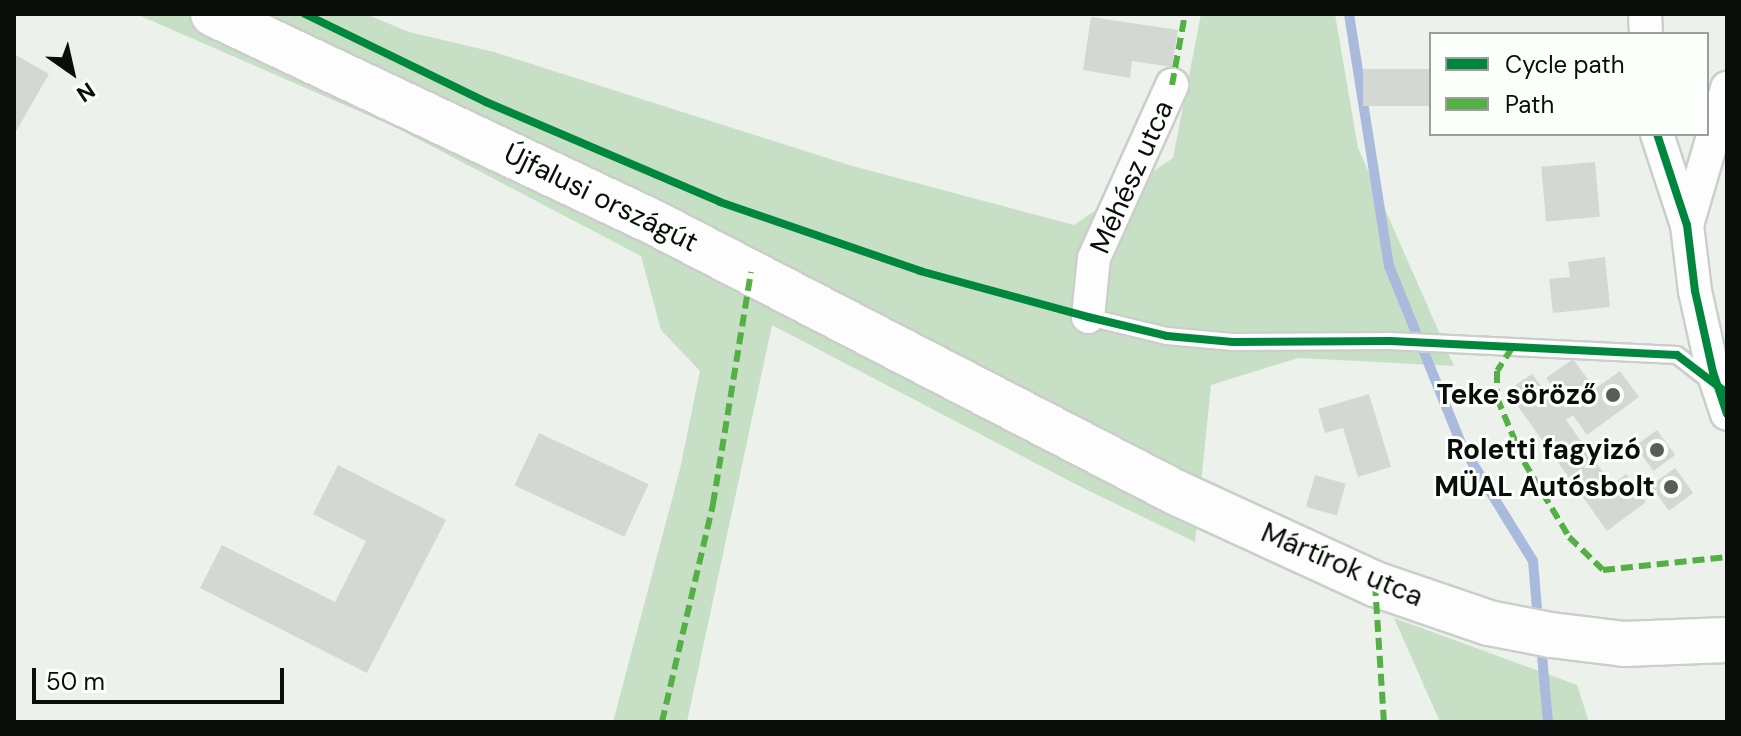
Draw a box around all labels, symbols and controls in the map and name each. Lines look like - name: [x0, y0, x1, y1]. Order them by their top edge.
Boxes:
- north arrow: [32, 32, 112, 112]
- legend: [1429, 32, 1709, 136]
- text: Cycle path: [1505, 49, 1624, 80]
- text: N: [71, 76, 100, 109]
- text: Path: [1505, 89, 1554, 120]
- street label: Méhész utca: [1083, 95, 1181, 259]
- street label: Újfalusi országút: [499, 137, 703, 259]
- place label: Teke söröző: [1436, 378, 1597, 412]
- marker: Teke söröző: [1604, 386, 1622, 404]
- place label: Roletti fagyizó: [1446, 433, 1641, 467]
- marker: Roletti fagyizó: [1648, 441, 1666, 459]
- place label: MÜAL Autósbolt: [1434, 470, 1655, 504]
- marker: MÜAL Autósbolt: [1662, 478, 1680, 496]
- street label: Mártírok utca: [1256, 516, 1428, 614]
- scale bar: [36, 652, 288, 702]
- text: 50 m: [46, 666, 105, 697]

